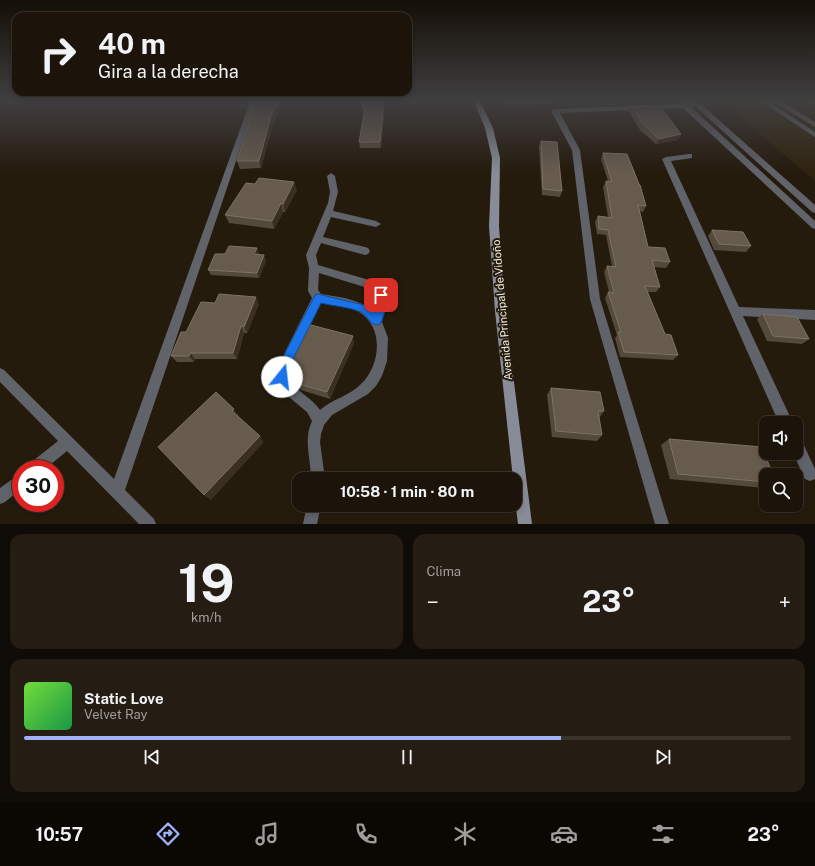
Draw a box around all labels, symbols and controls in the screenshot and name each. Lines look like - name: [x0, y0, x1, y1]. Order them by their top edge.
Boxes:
- text: 40 m: [98, 27, 166, 60]
- icon: right: [32, 28, 84, 80]
- text: Gira a la derecha: [98, 61, 239, 82]
- street label: Avenida Principal de Vidoño: [490, 239, 514, 381]
- pin: [364, 278, 398, 312]
- icon: arrive: [370, 284, 392, 306]
- position arrow: [261, 356, 303, 398]
- map controls: [759, 416, 803, 512]
- button: sound: [759, 416, 803, 460]
- speed limit sign: 30: [12, 460, 64, 512]
- button: search: [759, 468, 803, 512]
- text: 10:58 · 1 min · 80 m: [340, 483, 474, 500]
- text: 19: [178, 553, 235, 614]
- text: Clima: [427, 564, 461, 579]
- text: 23°: [582, 583, 635, 619]
- text: −: [427, 589, 439, 615]
- text: +: [779, 589, 791, 615]
- text: km/h: [191, 610, 222, 625]
- text: Static Love: [84, 690, 164, 707]
- text: Velvet Ray: [84, 707, 148, 722]
- icon: previous: [141, 746, 163, 768]
- icon: pause: [396, 746, 418, 768]
- icon: next: [652, 746, 674, 768]
- icon: directions: [154, 820, 182, 848]
- icon: music: [253, 820, 281, 848]
- icon: phone: [352, 820, 380, 848]
- icon: climate: [451, 820, 479, 848]
- icon: car: [550, 820, 578, 848]
- icon: filters: [649, 820, 677, 848]
- text: 10:57: [35, 824, 83, 845]
- text: 23°: [747, 824, 779, 845]

